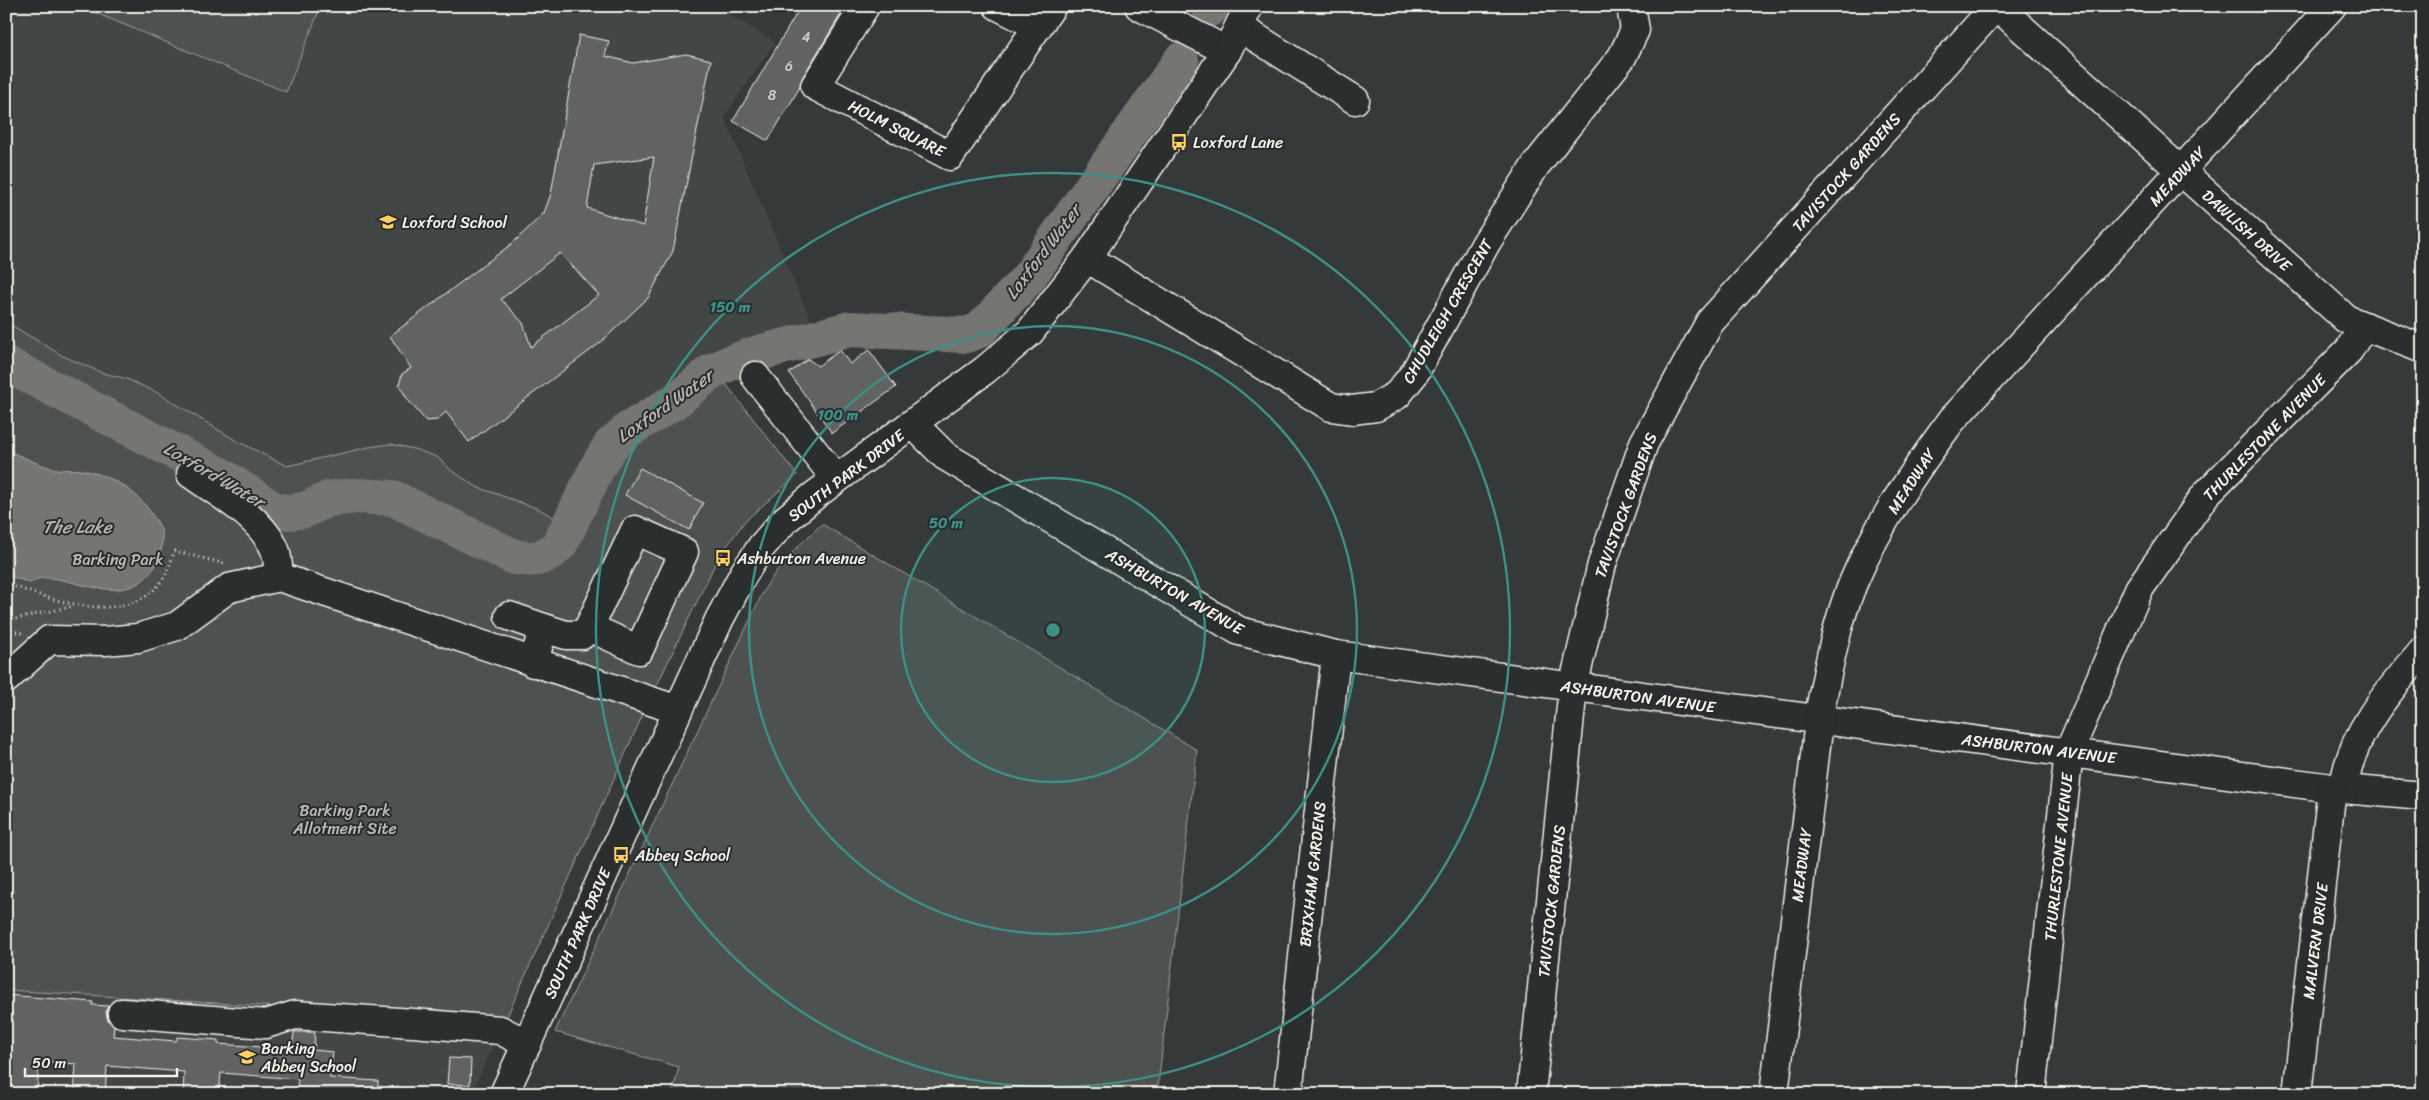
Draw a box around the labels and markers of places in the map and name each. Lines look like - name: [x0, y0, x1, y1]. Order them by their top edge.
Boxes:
- place label: Loxford Lane: [1193, 128, 1283, 157]
- bus stop icon: Loxford Lane: [1169, 132, 1189, 152]
- place label: Loxford School: [402, 208, 508, 237]
- school or university icon: Loxford School: [378, 212, 398, 232]
- place label: Ashburton Avenue: [736, 544, 866, 573]
- bus stop icon: Ashburton Avenue: [713, 548, 733, 568]
- centre of rings: [1044, 621, 1062, 639]
- place label: Abbey School: [634, 841, 731, 870]
- bus stop icon: Abbey School: [611, 845, 631, 865]
- place label: Barking Abbey School: [260, 1034, 357, 1081]
- school or university icon: Barking Abbey School: [237, 1047, 257, 1067]

